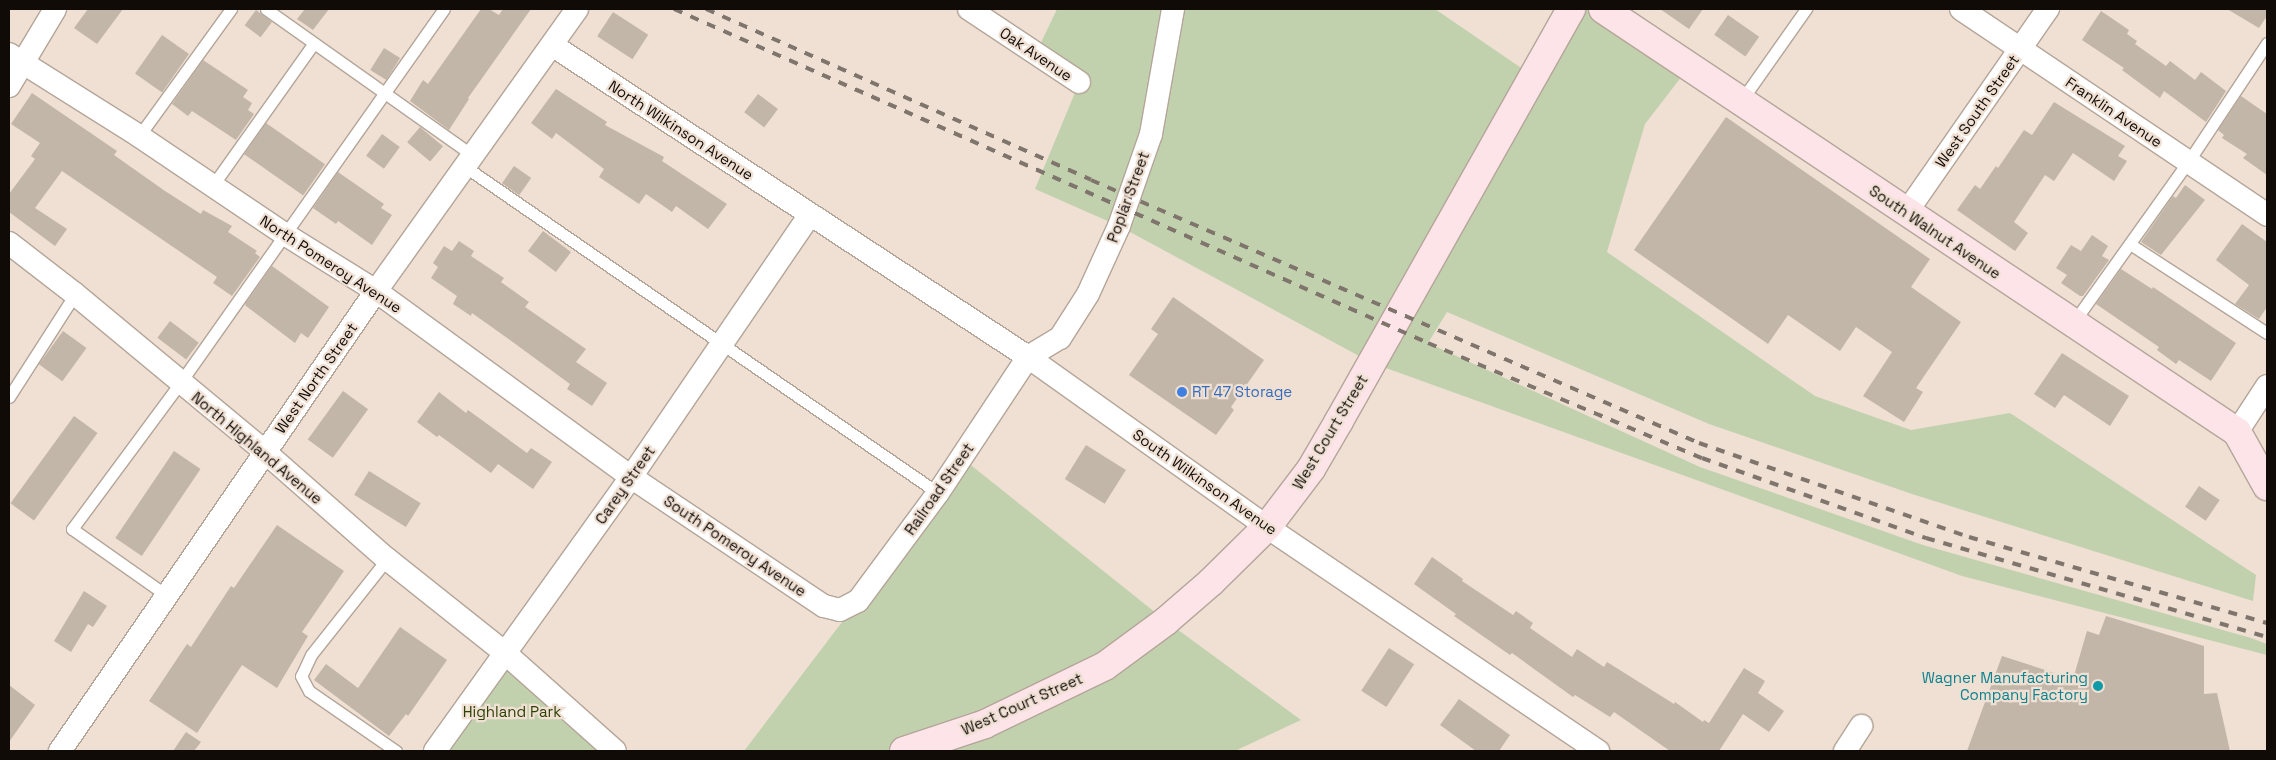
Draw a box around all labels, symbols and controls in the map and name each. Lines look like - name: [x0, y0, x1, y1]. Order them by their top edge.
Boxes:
- street label: Oak Avenue: [996, 23, 1076, 85]
- street label: West South Street: [1931, 51, 2023, 171]
- street label: Franklin Avenue: [2062, 73, 2166, 151]
- street label: North Wilkinson Avenue: [605, 76, 757, 184]
- street label: Poplar Street: [1103, 149, 1153, 245]
- street label: South Walnut Avenue: [1866, 181, 2004, 283]
- street label: North Pomeroy Avenue: [257, 211, 405, 317]
- street label: West North Street: [271, 319, 361, 437]
- street label: West Court Street: [1289, 371, 1371, 493]
- place label: RT 47 Storage: [1192, 383, 1293, 401]
- marker: RT 47 Storage: [1176, 386, 1188, 398]
- street label: North Highland Avenue: [188, 388, 326, 508]
- street label: South Wilkinson Avenue: [1129, 425, 1281, 539]
- street label: Railroad Street: [901, 440, 977, 538]
- street label: Carey Street: [591, 442, 659, 528]
- street label: South Pomeroy Avenue: [660, 492, 810, 600]
- place label: Wagner Manufacturing Company Factory: [1922, 668, 2088, 703]
- street label: West Court Street: [959, 669, 1085, 739]
- marker: Wagner Manufacturing Company Factory: [2092, 680, 2104, 692]
- park label: Highland Park: [463, 703, 561, 721]

